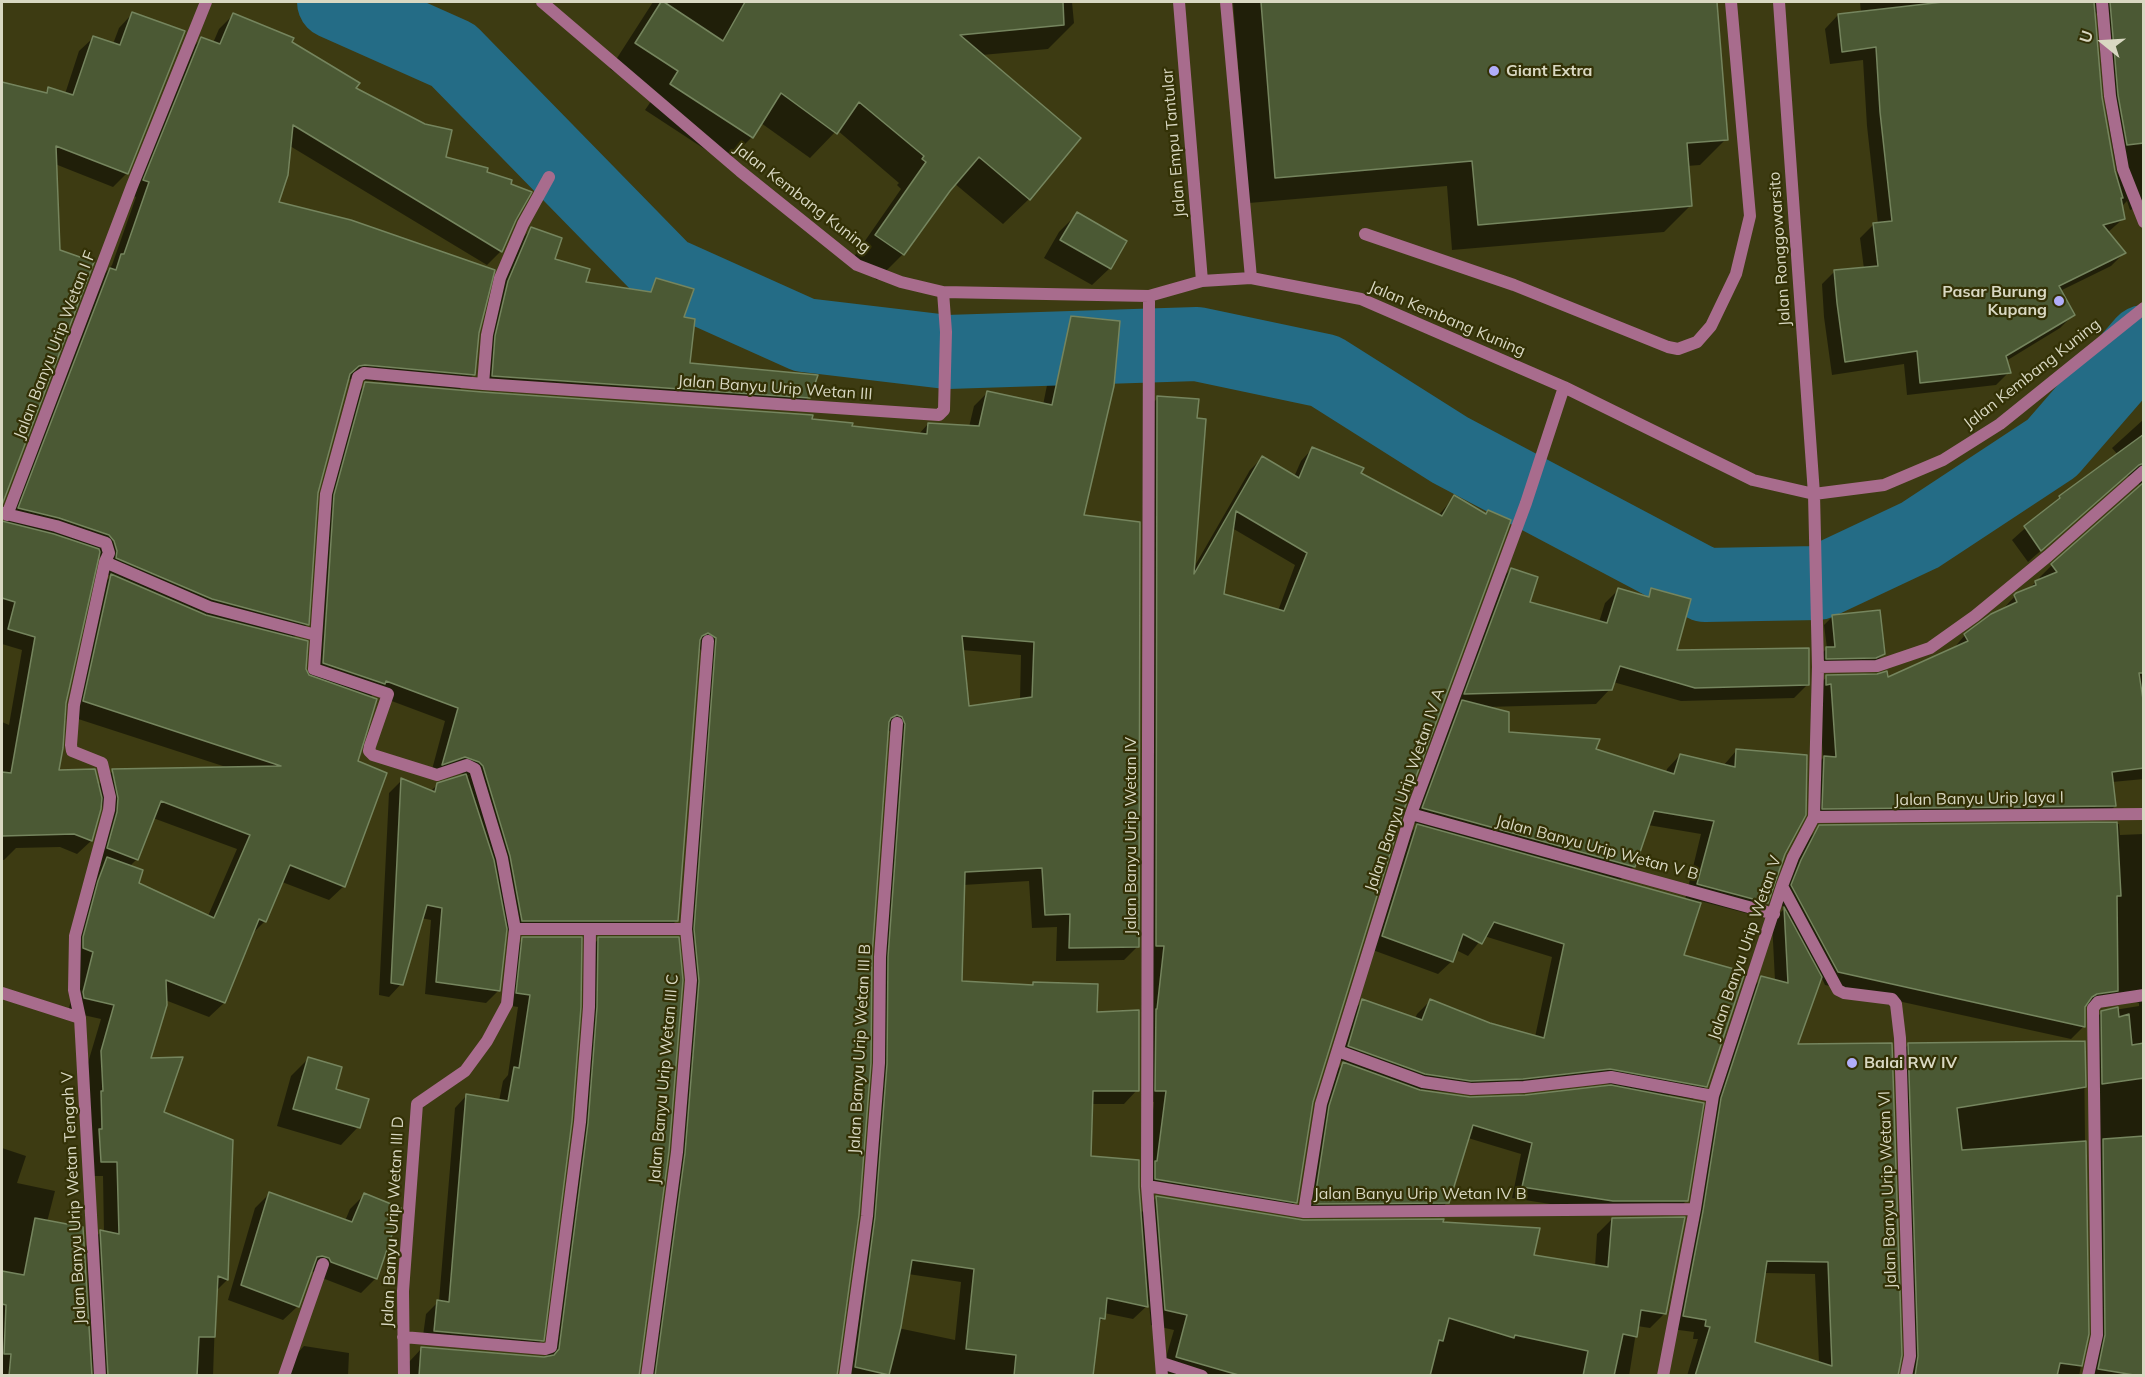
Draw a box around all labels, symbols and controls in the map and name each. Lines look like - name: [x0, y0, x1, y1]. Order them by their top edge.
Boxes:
- north arrow: [2073, 12, 2133, 72]
- text: U: [2075, 28, 2097, 45]
- place label: Giant Extra: [1506, 61, 1593, 81]
- marker: Giant Extra: [1487, 64, 1501, 78]
- street label: Jalan Empu Tantular: [1158, 68, 1190, 218]
- street label: Jalan Kembang Kuning: [730, 139, 874, 257]
- street label: Jalan Ronggowarsito: [1765, 171, 1795, 327]
- street label: Jalan Banyu Urip Wetan I F: [10, 248, 100, 442]
- street label: Jalan Kembang Kuning: [1366, 277, 1528, 361]
- place label: Pasar Burung Kupang: [1942, 282, 2047, 320]
- marker: Pasar Burung Kupang: [2052, 294, 2066, 308]
- street label: Jalan Kembang Kuning: [1960, 315, 2104, 433]
- street label: Jalan Banyu Urip Wetan III: [677, 372, 873, 404]
- street label: Jalan Banyu Urip Wetan IV A: [1361, 686, 1449, 894]
- street label: Jalan Banyu Urip Wetan IV: [1121, 737, 1141, 935]
- street label: Jalan Banyu Urip Jaya I: [1894, 788, 2064, 810]
- street label: Jalan Banyu Urip Wetan V B: [1494, 812, 1700, 884]
- street label: Jalan Banyu Urip Wetan V: [1704, 853, 1786, 1043]
- street label: Jalan Banyu Urip Wetan III B: [845, 943, 875, 1155]
- street label: Jalan Banyu Urip Wetan III C: [645, 973, 683, 1185]
- place label: Balai RW IV: [1864, 1053, 1957, 1073]
- marker: Balai RW IV: [1845, 1056, 1859, 1070]
- street label: Jalan Banyu Urip Wetan Tengah V: [58, 1071, 90, 1325]
- street label: Jalan Banyu Urip Wetan VI: [1875, 1091, 1901, 1289]
- street label: Jalan Banyu Urip Wetan III D: [378, 1116, 408, 1328]
- street label: Jalan Banyu Urip Wetan IV B: [1313, 1184, 1527, 1204]

